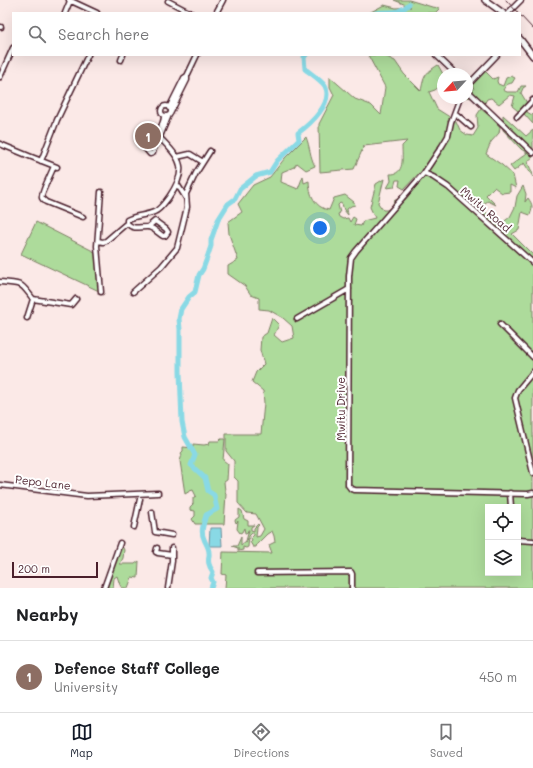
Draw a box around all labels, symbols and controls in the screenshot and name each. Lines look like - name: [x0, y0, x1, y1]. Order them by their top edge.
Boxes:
- search box: [12, 12, 521, 56]
- icon: search: [26, 23, 48, 45]
- text: Search here: [58, 24, 149, 44]
- north arrow: [437, 68, 473, 104]
- pin: 1: [135, 121, 161, 151]
- street label: Mwitu Road: [458, 183, 515, 235]
- your location: [310, 218, 330, 238]
- street label: Mwitu Drive: [333, 377, 348, 441]
- street label: Pepo Lane: [14, 471, 72, 493]
- map controls: [485, 504, 521, 576]
- button: locate: [485, 504, 521, 540]
- button: layers: [485, 540, 521, 576]
- scale bar: [12, 560, 98, 579]
- text: 200 m: [18, 561, 50, 576]
- text: Nearby: [16, 603, 78, 625]
- text: Defence Staff College: [54, 658, 220, 678]
- text: 1: [26, 668, 32, 685]
- text: 450 m: [479, 668, 517, 685]
- text: University: [54, 678, 118, 695]
- tab: Map: [70, 721, 93, 760]
- tab: Directions: [233, 721, 289, 760]
- tab: Saved: [430, 721, 463, 760]

